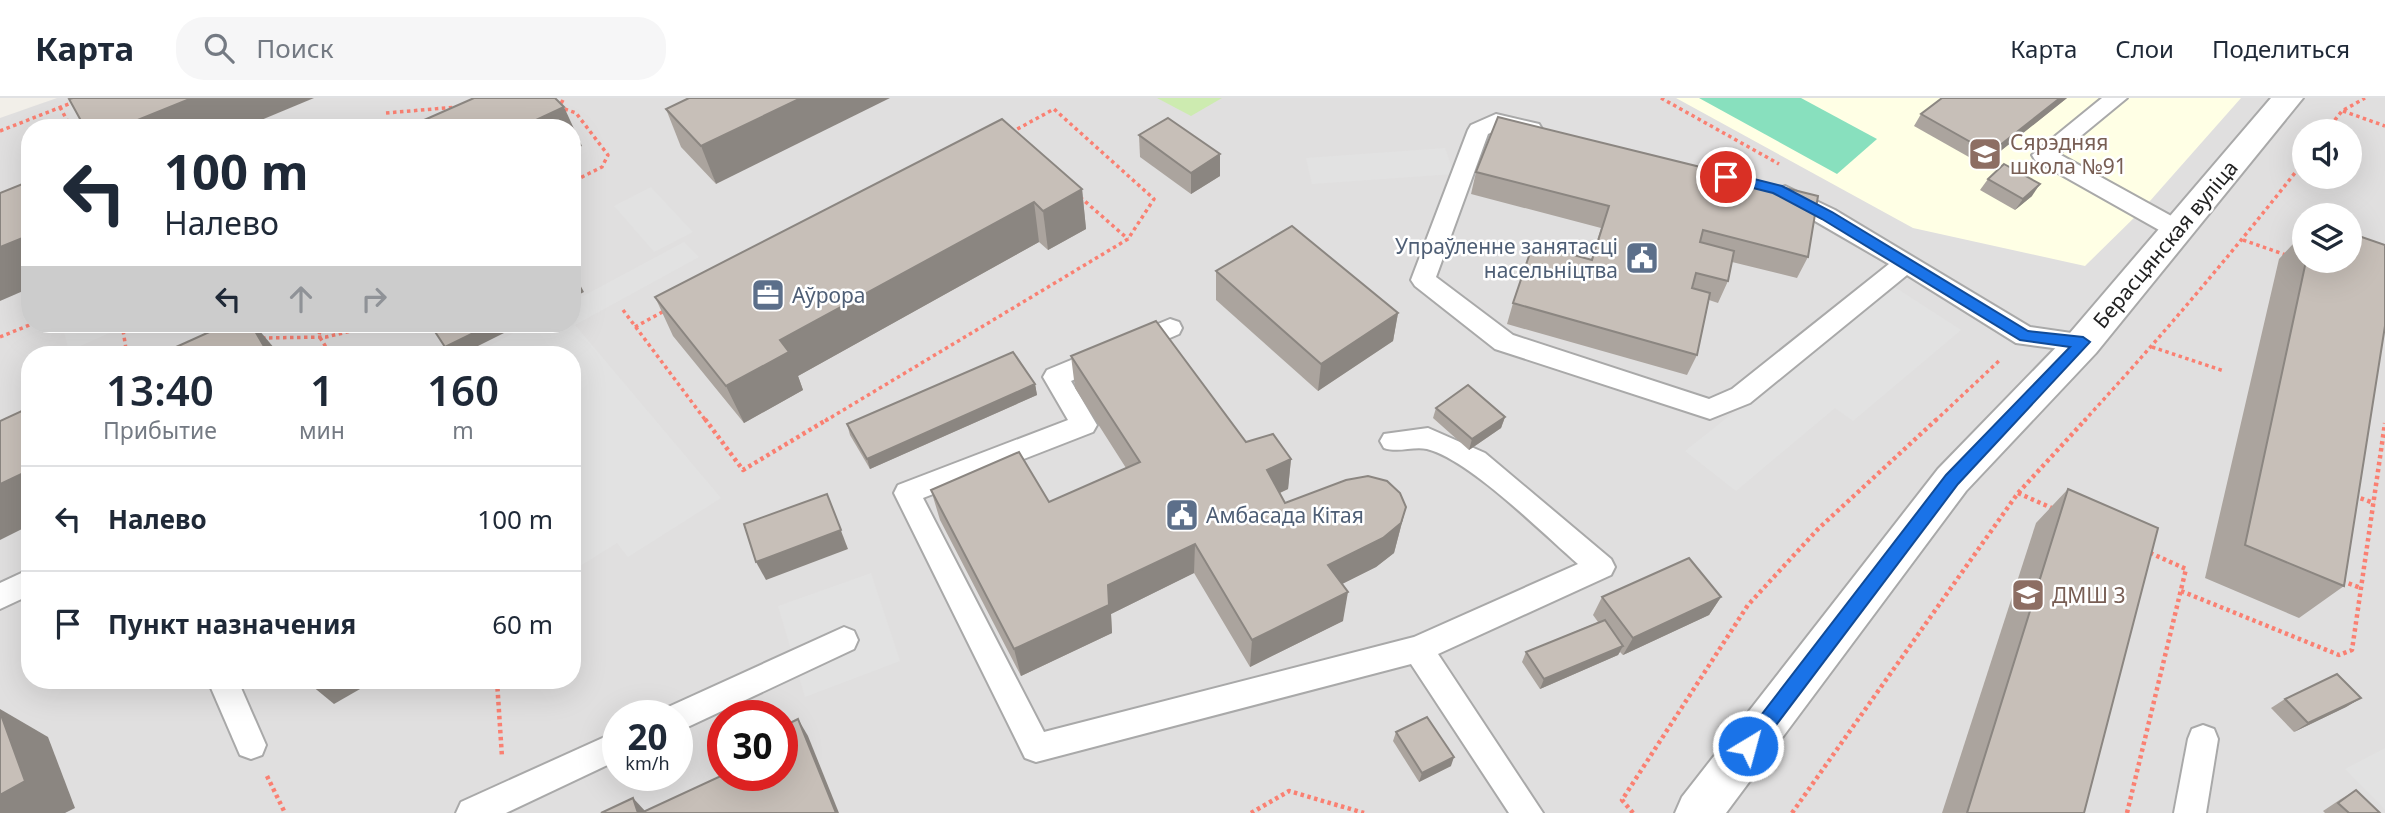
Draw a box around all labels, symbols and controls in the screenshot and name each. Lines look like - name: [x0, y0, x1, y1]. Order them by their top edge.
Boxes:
- search box: [176, 17, 666, 80]
- text: Карта: [35, 26, 134, 71]
- icon: search: [200, 29, 238, 67]
- text: Поиск: [256, 30, 333, 66]
- text: Карта: [2010, 32, 2077, 65]
- text: Слои: [2115, 32, 2174, 65]
- text: Поделиться: [2212, 32, 2350, 65]
- map controls: [2292, 119, 2362, 273]
- button: sound: [2292, 119, 2362, 189]
- place label: Сярэдняя школа №91: [2010, 128, 2127, 180]
- school or university icon: Сярэдняя школа №91: [1966, 135, 2004, 173]
- text: 100 m: [164, 138, 309, 204]
- icon: left: [49, 147, 140, 238]
- pin: [1696, 147, 1756, 207]
- street label: Берасцянская вуліца: [2086, 154, 2244, 334]
- icon: arrive: [1707, 158, 1745, 196]
- text: Налево: [164, 201, 279, 244]
- button: layers: [2292, 203, 2362, 273]
- place label: Упраўленне занятасці насельніцтва: [1395, 232, 1618, 284]
- public building icon: Упраўленне занятасці насельніцтва: [1623, 239, 1661, 277]
- office icon: Аўрора: [749, 276, 787, 314]
- icon: left: [209, 280, 247, 318]
- icon: ahead: [282, 280, 320, 318]
- icon: right: [355, 280, 393, 318]
- place label: Аўрора: [792, 281, 865, 309]
- text: 13:40: [106, 361, 214, 418]
- text: 1: [310, 361, 334, 418]
- text: 160: [427, 361, 499, 418]
- text: Прибытие: [103, 414, 217, 446]
- text: мин: [299, 414, 345, 446]
- text: m: [452, 414, 474, 446]
- public building icon: Амбасада Кітая: [1163, 496, 1201, 534]
- icon: left: [49, 500, 87, 538]
- text: Налево: [108, 501, 207, 537]
- text: 100 m: [477, 501, 553, 537]
- place label: Амбасада Кітая: [1206, 501, 1364, 529]
- school or university icon: ДМШ 3: [2009, 576, 2047, 614]
- place label: ДМШ 3: [2052, 581, 2126, 609]
- icon: arrive: [49, 605, 87, 643]
- text: Пункт назначения: [108, 606, 356, 642]
- text: 60 m: [492, 606, 553, 642]
- speed limit sign: 30: [707, 700, 798, 791]
- position arrow: [1711, 709, 1785, 783]
- text: 20: [627, 713, 668, 760]
- text: km/h: [625, 751, 670, 775]

